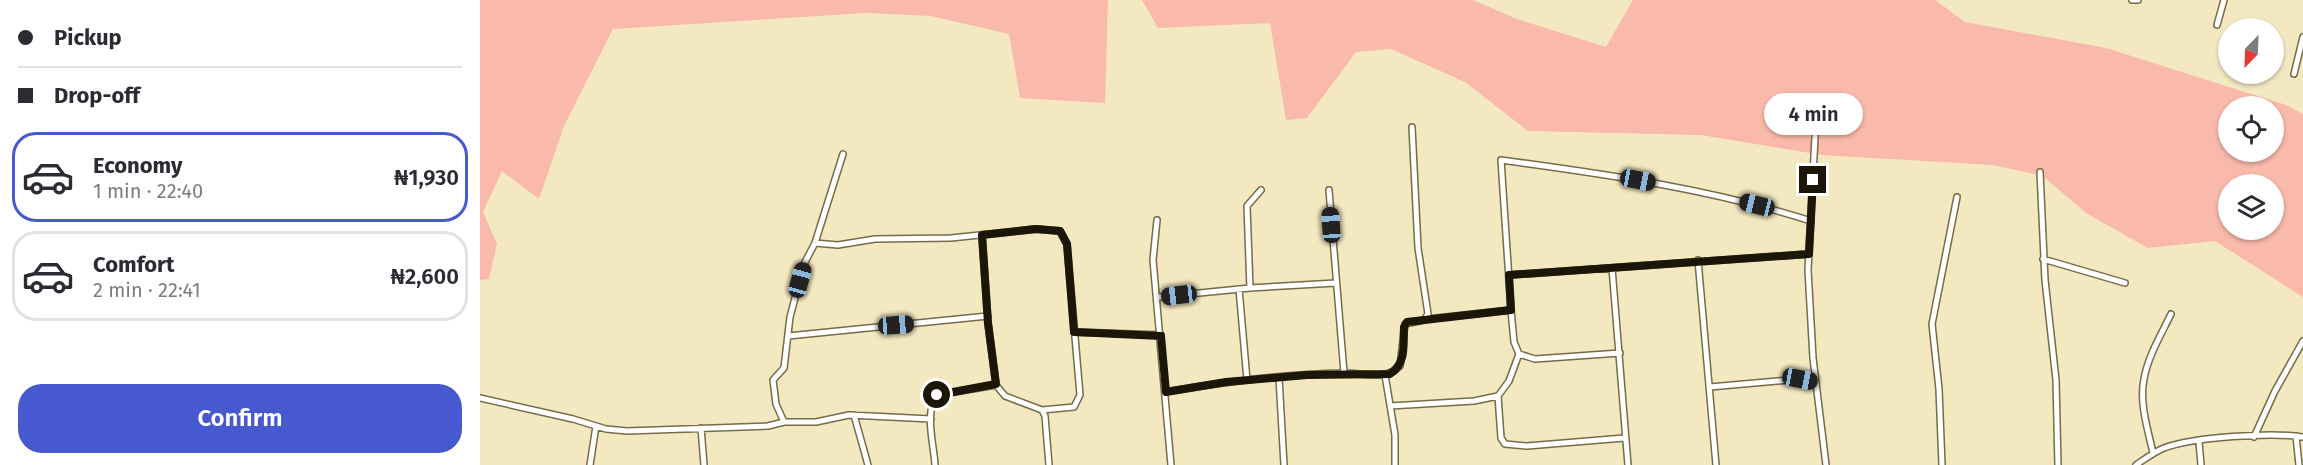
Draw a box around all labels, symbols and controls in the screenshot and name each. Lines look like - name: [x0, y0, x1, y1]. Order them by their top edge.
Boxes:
- north arrow: [2218, 18, 2284, 84]
- map controls: [2218, 18, 2284, 240]
- text: Pickup: [54, 24, 122, 51]
- text: Drop-off: [54, 82, 140, 109]
- callout: 4 min: [1764, 93, 1862, 135]
- button: locate: [2218, 96, 2284, 162]
- text: 4 min: [1788, 102, 1839, 126]
- icon: car: [21, 150, 75, 204]
- text: Economy: [93, 152, 182, 179]
- text: ₦1,930: [394, 164, 459, 191]
- route end: [1799, 166, 1826, 193]
- car: [1619, 168, 1657, 192]
- button: layers: [2218, 174, 2284, 240]
- text: 1 min · 22:40: [93, 179, 203, 203]
- car: [1737, 192, 1777, 218]
- car: [1321, 206, 1341, 244]
- icon: car: [21, 249, 75, 303]
- text: Comfort: [93, 251, 174, 278]
- car: [787, 260, 813, 300]
- text: ₦2,600: [391, 263, 459, 290]
- text: 2 min · 22:41: [93, 278, 201, 302]
- car: [1160, 284, 1198, 306]
- car: [877, 315, 915, 335]
- car: [1781, 367, 1819, 391]
- route start: [923, 381, 950, 408]
- button: Confirm: [18, 384, 462, 453]

